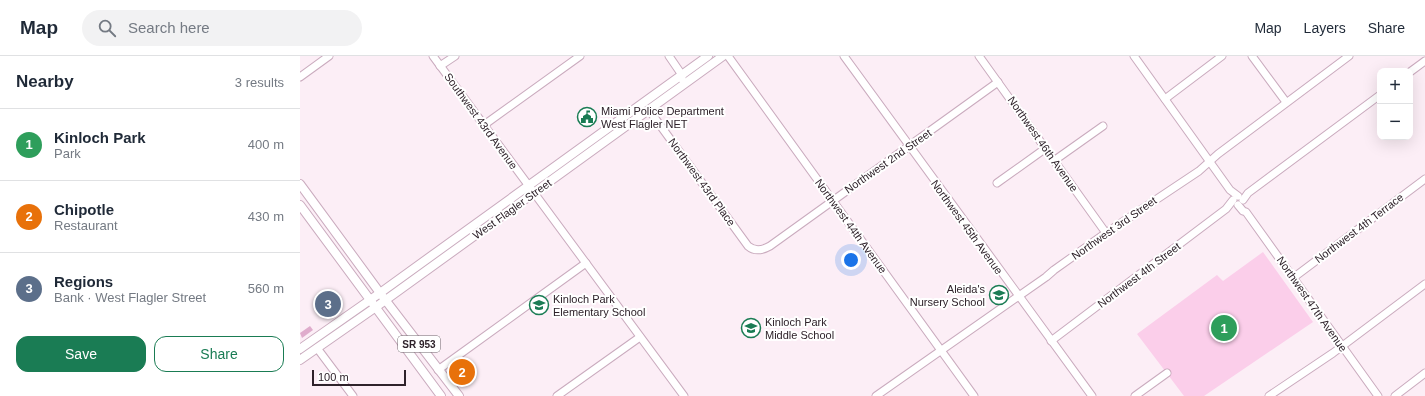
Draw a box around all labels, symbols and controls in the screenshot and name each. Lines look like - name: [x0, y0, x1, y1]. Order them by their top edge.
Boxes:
- search box: [82, 10, 362, 46]
- text: Map: [20, 17, 58, 38]
- icon: search: [96, 17, 118, 39]
- text: Search here: [128, 19, 210, 36]
- text: Map: [1254, 20, 1282, 36]
- text: Layers: [1304, 20, 1346, 36]
- text: Share: [1368, 20, 1405, 36]
- map controls: [1377, 68, 1413, 140]
- button: +: [1377, 68, 1413, 104]
- street label: Southwest 43rd Avenue: [442, 71, 520, 171]
- text: Nearby: [16, 72, 74, 91]
- text: 3 results: [235, 75, 284, 90]
- street label: Northwest 46th Avenue: [1006, 94, 1080, 194]
- button: −: [1377, 104, 1413, 140]
- place label: Miami Police Department West Flagler NET: [601, 105, 724, 130]
- public building icon: Miami Police Department West Flagler NET: [576, 106, 598, 128]
- street label: Northwest 2nd Street: [842, 126, 934, 196]
- text: Kinloch Park: [54, 129, 146, 146]
- street label: Northwest 43rd Place: [666, 136, 738, 228]
- text: 1: [25, 137, 33, 152]
- text: 400 m: [248, 137, 284, 152]
- text: Park: [54, 146, 81, 161]
- street label: West Flagler Street: [470, 177, 554, 241]
- street label: Northwest 44th Avenue: [813, 177, 889, 275]
- street label: Northwest 45th Avenue: [929, 178, 1005, 276]
- street label: Northwest 4th Terrace: [1312, 191, 1406, 265]
- street label: Northwest 3rd Street: [1069, 194, 1159, 262]
- text: Chipotle: [54, 201, 114, 218]
- text: 2: [25, 209, 33, 224]
- text: 430 m: [248, 209, 284, 224]
- text: Restaurant: [54, 218, 118, 233]
- street label: Northwest 4th Street: [1095, 240, 1183, 310]
- your location: [841, 250, 861, 270]
- street label: Northwest 47th Avenue: [1275, 254, 1349, 354]
- text: Regions: [54, 273, 113, 290]
- text: 3: [25, 281, 33, 296]
- text: 560 m: [248, 281, 284, 296]
- place label: Aleida's Nursery School: [910, 283, 985, 308]
- school or university icon: Aleida's Nursery School: [988, 284, 1010, 306]
- pin: 3: [315, 289, 341, 319]
- text: Bank · West Flagler Street: [54, 290, 206, 305]
- place label: Kinloch Park Elementary School: [553, 293, 645, 318]
- school or university icon: Kinloch Park Elementary School: [528, 294, 550, 316]
- pin: 1: [1211, 313, 1237, 343]
- place label: Kinloch Park Middle School: [765, 316, 834, 341]
- school or university icon: Kinloch Park Middle School: [740, 317, 762, 339]
- button: Save: [16, 336, 146, 372]
- button: Share: [154, 336, 284, 372]
- road number: SR 953: [398, 336, 440, 352]
- pin: 2: [449, 357, 475, 387]
- scale bar: [312, 368, 406, 387]
- text: 100 m: [318, 371, 349, 383]

